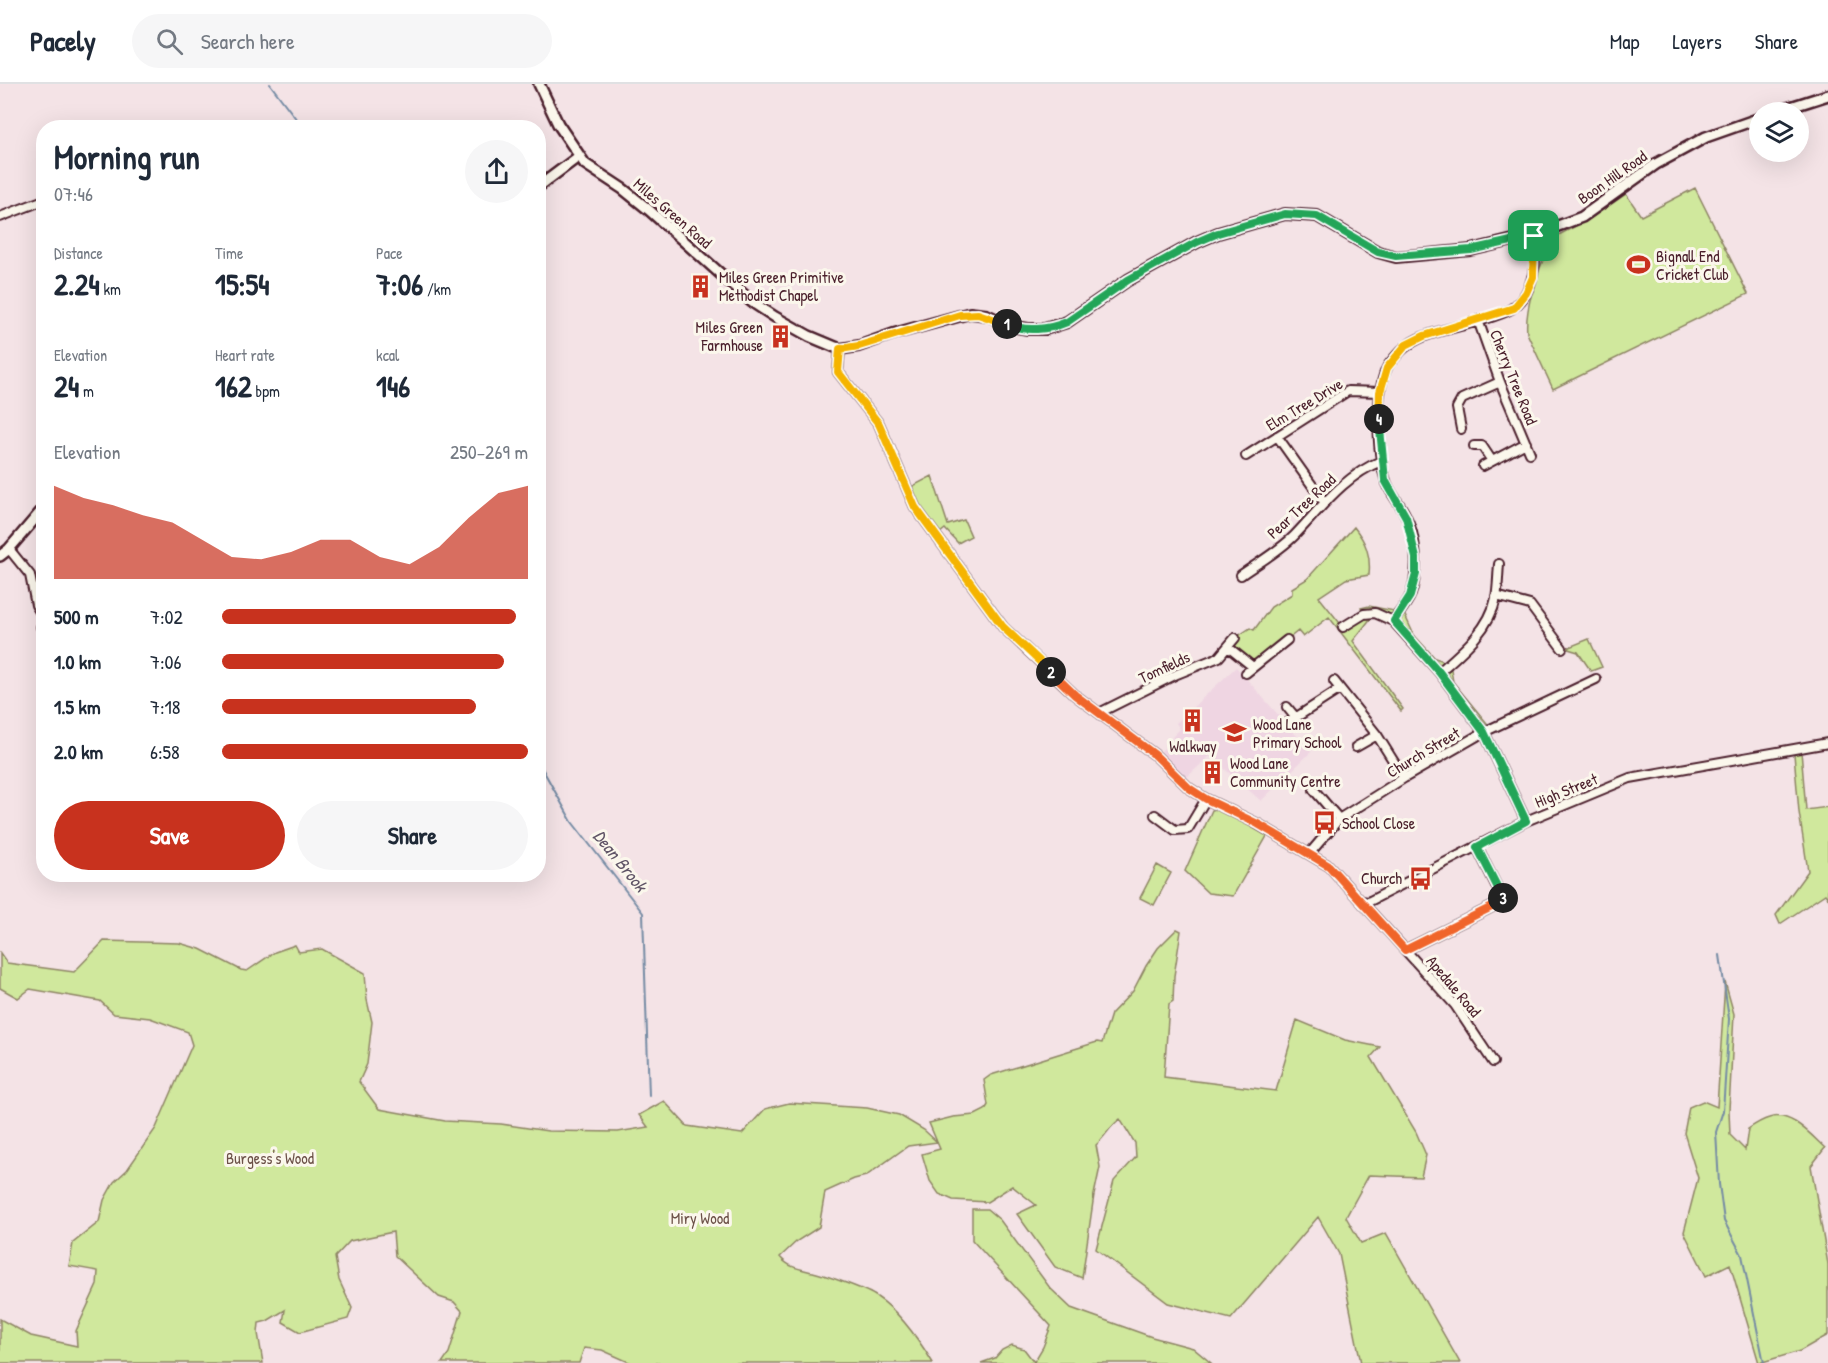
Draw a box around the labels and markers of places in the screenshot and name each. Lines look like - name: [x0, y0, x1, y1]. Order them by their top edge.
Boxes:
- pin: [1508, 210, 1559, 261]
- place label: Bignall End Cricket Club: [1656, 245, 1729, 285]
- sports icon: Bignall End Cricket Club: [1625, 252, 1651, 278]
- place label: Miles Green Primitive Methodist Chapel: [719, 266, 844, 306]
- building icon: Miles Green Primitive Methodist Chapel: [688, 273, 714, 299]
- pin: 1: [992, 309, 1022, 339]
- place label: Miles Green Farmhouse: [696, 316, 764, 356]
- building icon: Miles Green Farmhouse: [768, 323, 794, 349]
- pin: 4: [1364, 404, 1394, 434]
- pin: 2: [1036, 657, 1066, 687]
- building icon: Walkway: [1180, 708, 1206, 734]
- place label: Wood Lane Primary School: [1253, 713, 1342, 753]
- school or university icon: Wood Lane Primary School: [1222, 720, 1248, 746]
- place label: Walkway: [1169, 735, 1217, 757]
- place label: Wood Lane Community Centre: [1230, 752, 1341, 792]
- building icon: Wood Lane Community Centre: [1199, 759, 1225, 785]
- bus stop icon: School Close: [1311, 810, 1337, 836]
- place label: School Close: [1342, 812, 1416, 834]
- bus stop icon: Church: [1407, 865, 1433, 891]
- place label: Church: [1361, 867, 1402, 889]
- pin: 3: [1488, 883, 1518, 913]

